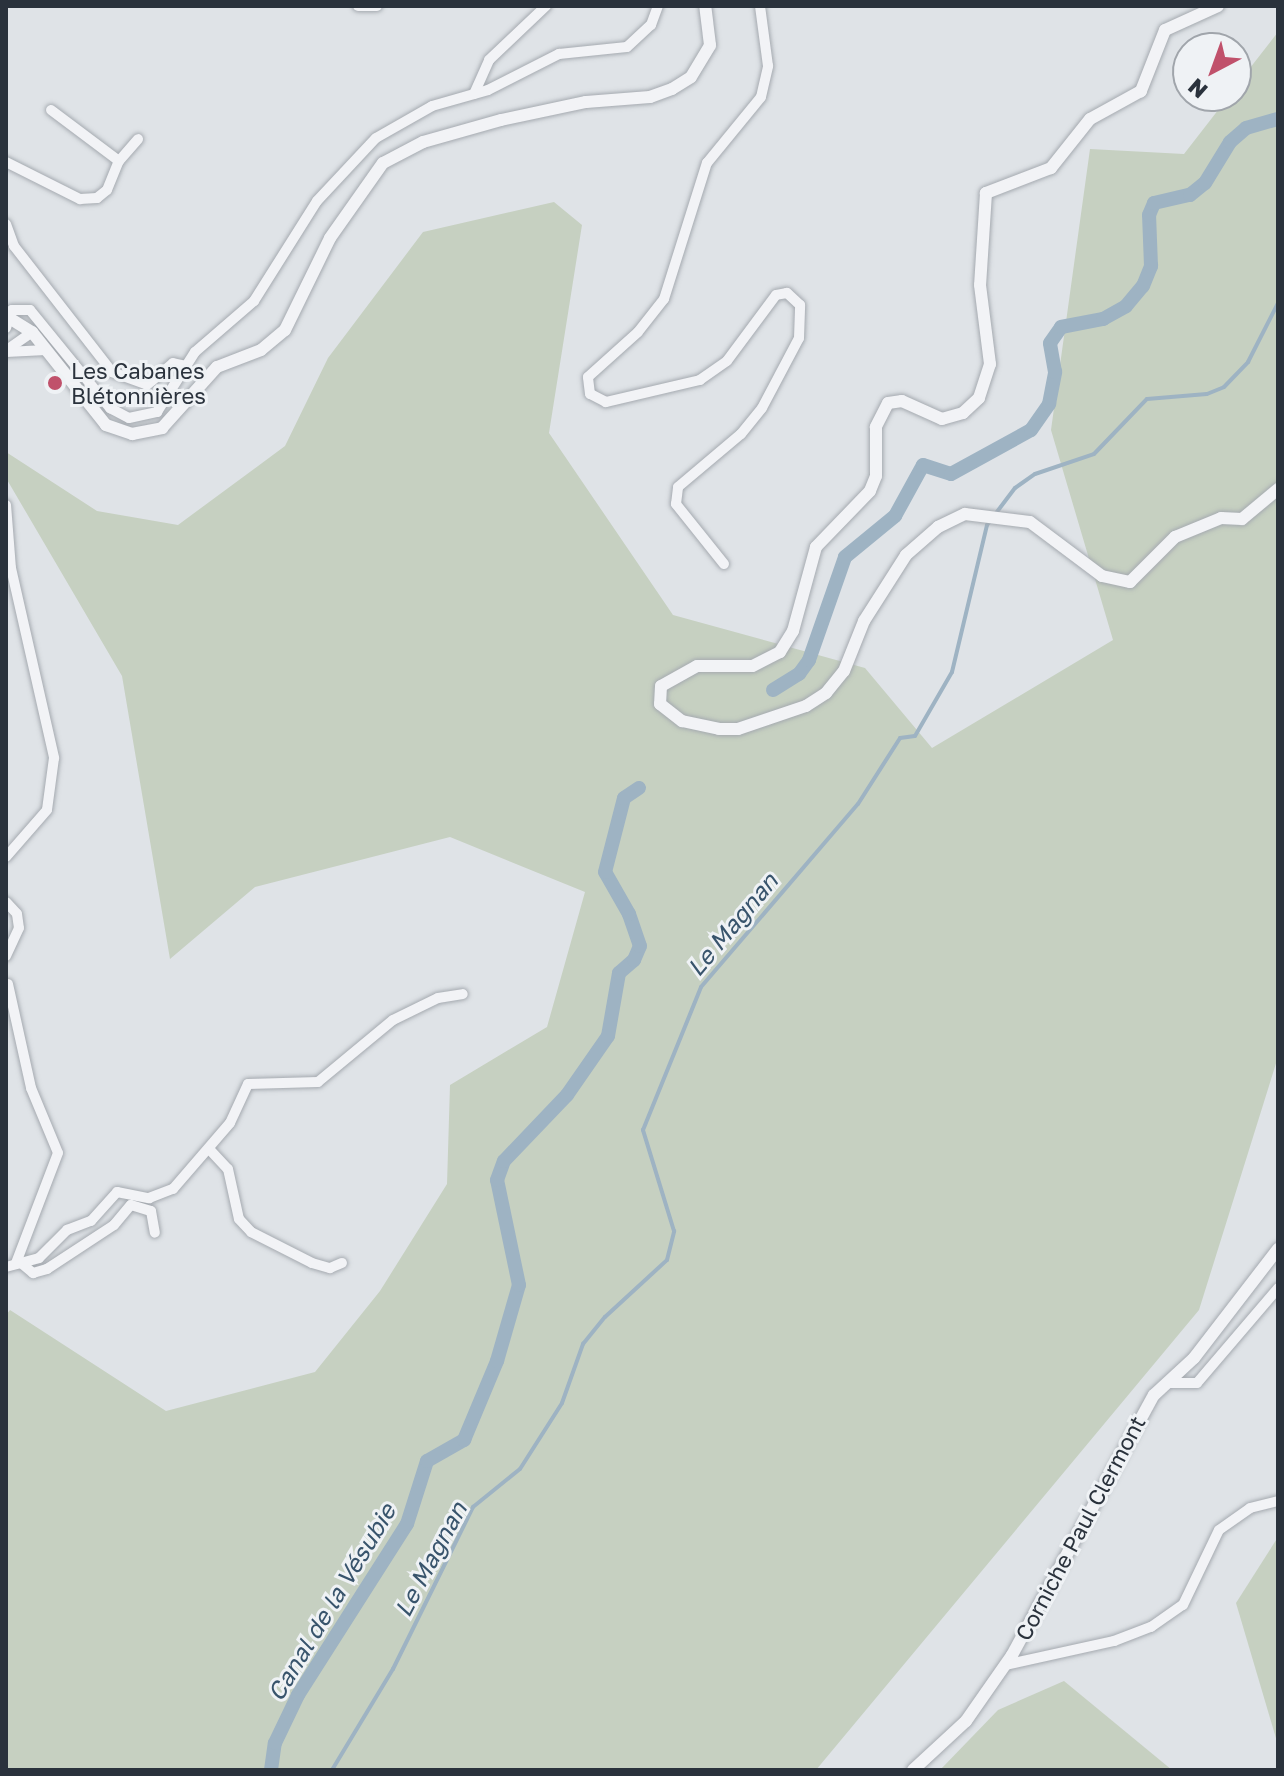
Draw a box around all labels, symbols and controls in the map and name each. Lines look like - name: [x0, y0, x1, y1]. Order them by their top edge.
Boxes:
- north arrow: [1172, 32, 1252, 112]
- text: N: [1182, 73, 1212, 105]
- place label: Les Cabanes Blétonnières: [71, 357, 206, 408]
- marker: Les Cabanes Blétonnières: [46, 374, 64, 392]
- water label: Le Magnan: [681, 867, 783, 981]
- street label: Corniche Paul Clermont: [1010, 1411, 1150, 1645]
- water label: Le Magnan: [388, 1497, 472, 1621]
- water label: Canal de la Vésubie: [261, 1498, 401, 1706]

